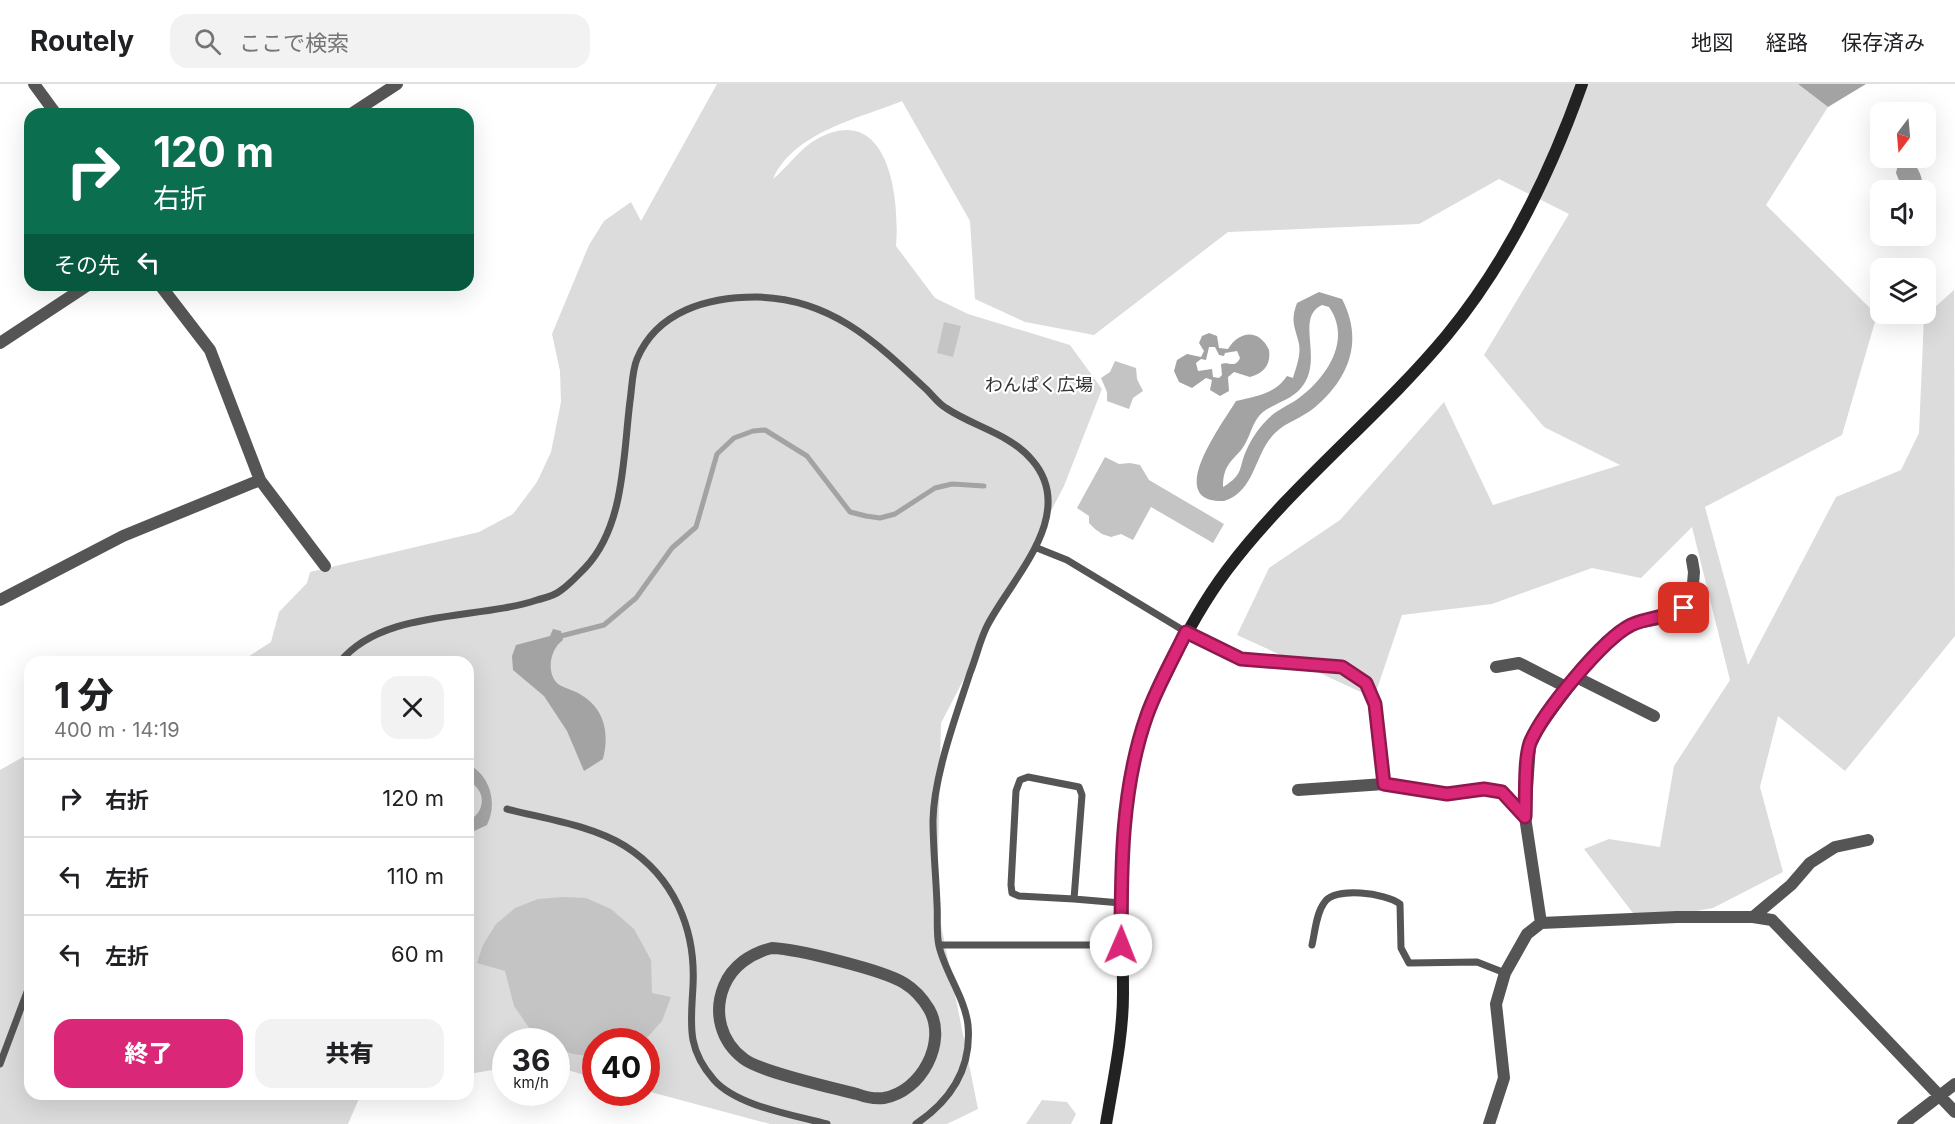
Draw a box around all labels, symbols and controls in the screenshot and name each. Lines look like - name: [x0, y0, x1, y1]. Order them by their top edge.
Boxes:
- search box: [170, 14, 590, 68]
- text: Routely: [30, 24, 134, 58]
- icon: search: [191, 25, 224, 58]
- text: ここで検索: [239, 30, 349, 56]
- text: 地図: [1691, 30, 1733, 55]
- text: 経路: [1766, 30, 1808, 55]
- text: 保存済み: [1841, 30, 1925, 55]
- north arrow: [1870, 102, 1936, 168]
- map controls: [1870, 102, 1936, 324]
- text: 120 m: [153, 126, 274, 177]
- icon: right: [54, 132, 132, 210]
- button: sound: [1870, 180, 1936, 246]
- text: 右折: [153, 182, 207, 215]
- icon: left: [132, 246, 165, 279]
- text: その先: [54, 252, 120, 278]
- button: layers: [1870, 258, 1936, 324]
- park label: わんぱく広場: [985, 374, 1093, 395]
- pin: [1658, 582, 1709, 633]
- icon: arrive: [1667, 591, 1700, 624]
- text: 1 分: [54, 673, 114, 717]
- button: close: [381, 676, 444, 739]
- text: 400 m · 14:19: [54, 718, 180, 742]
- icon: right: [54, 782, 87, 815]
- text: 120 m: [382, 785, 444, 811]
- text: 右折: [105, 787, 149, 813]
- icon: left: [54, 860, 87, 893]
- text: 110 m: [387, 863, 444, 889]
- text: 左折: [105, 865, 149, 891]
- position arrow: [1089, 913, 1153, 977]
- icon: left: [54, 938, 87, 971]
- text: 60 m: [391, 941, 444, 967]
- text: 左折: [105, 943, 149, 969]
- button: 終了: [54, 1019, 243, 1088]
- button: 共有: [255, 1019, 444, 1088]
- speed limit sign: 40: [582, 1028, 660, 1106]
- text: 36: [512, 1042, 550, 1078]
- text: km/h: [513, 1073, 549, 1092]

